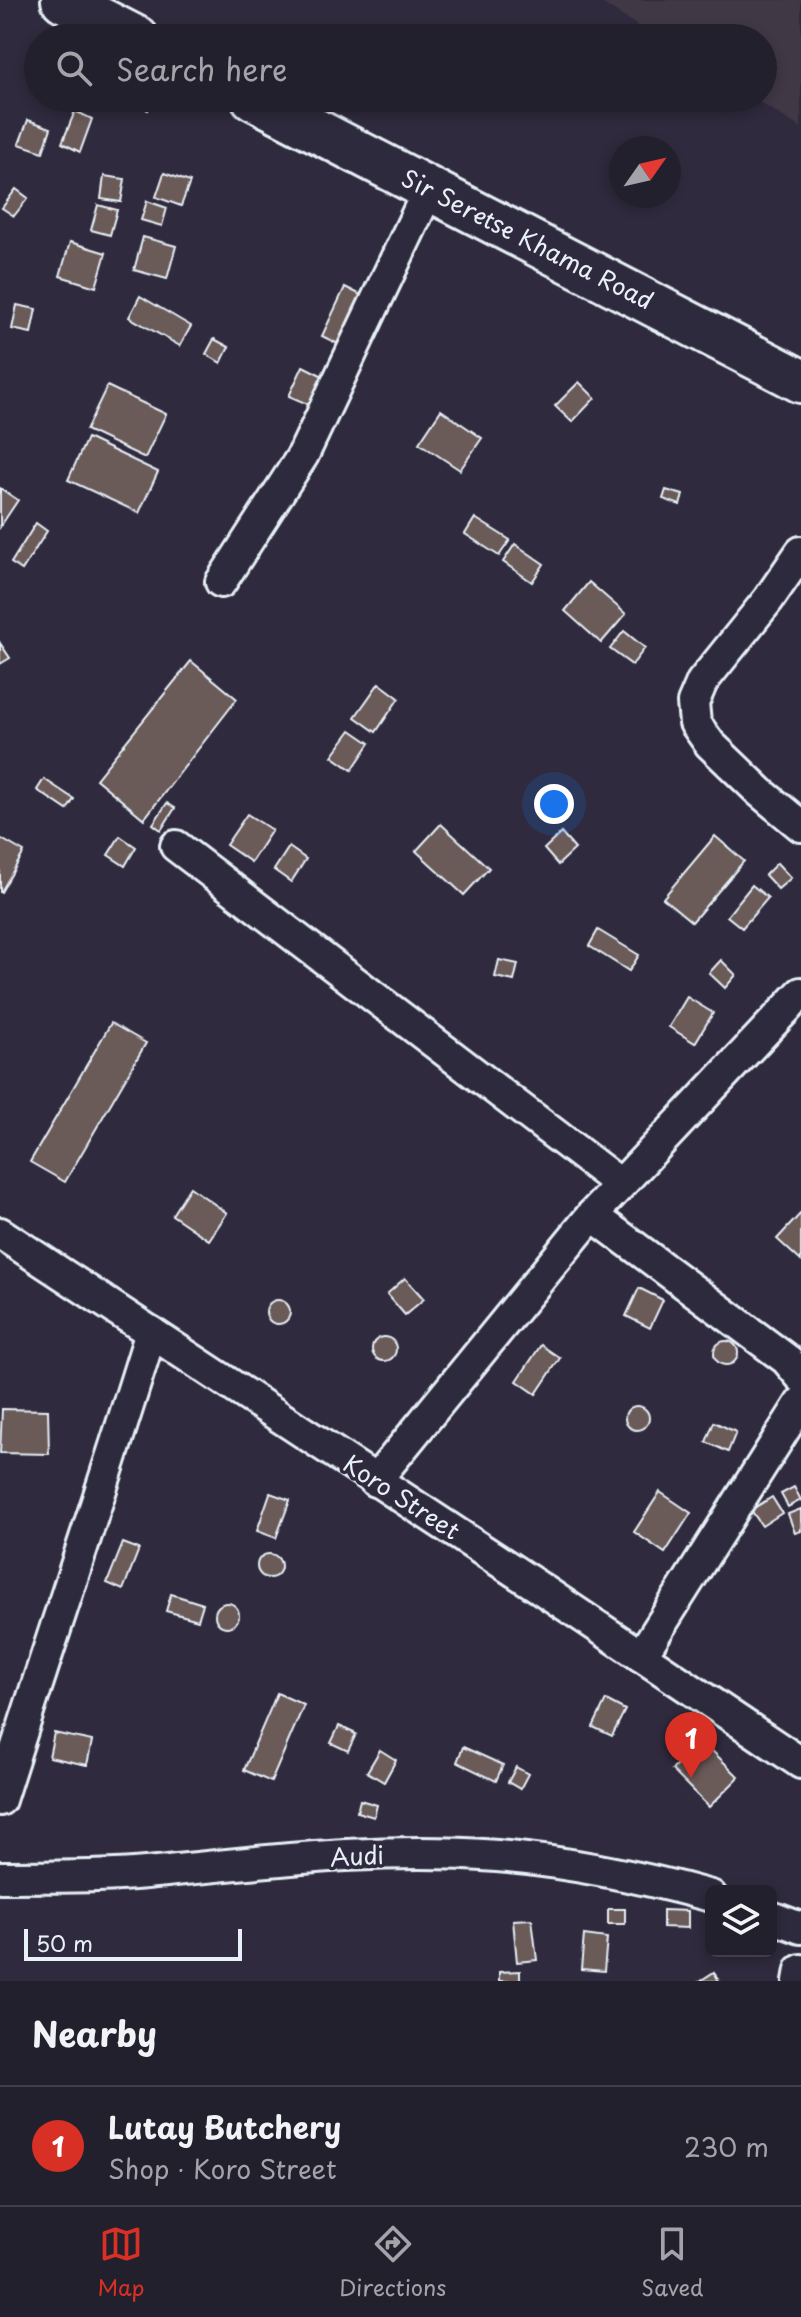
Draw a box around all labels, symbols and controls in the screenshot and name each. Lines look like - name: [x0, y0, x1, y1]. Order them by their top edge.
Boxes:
- search box: [24, 24, 777, 112]
- icon: search: [52, 46, 96, 90]
- text: Search here: [116, 46, 288, 91]
- north arrow: [609, 136, 681, 208]
- street label: Sir Seretse Khama Road: [396, 159, 660, 317]
- your location: [534, 784, 574, 824]
- street label: Koro Street: [337, 1445, 468, 1548]
- pin: 1: [665, 1712, 717, 1778]
- street label: Audi: [329, 1836, 385, 1874]
- map controls: [705, 1885, 777, 1957]
- button: layers: [705, 1885, 777, 1957]
- scale bar: [24, 1925, 242, 1961]
- text: 50 m: [36, 1926, 93, 1959]
- text: Nearby: [32, 2007, 157, 2059]
- text: Lutay Butchery: [108, 2104, 341, 2149]
- text: 1: [52, 2127, 64, 2166]
- text: 230 m: [684, 2127, 769, 2166]
- text: Shop · Koro Street: [108, 2149, 337, 2188]
- tab: Map: [97, 2222, 144, 2303]
- tab: Directions: [339, 2222, 446, 2303]
- tab: Saved: [641, 2222, 704, 2303]

